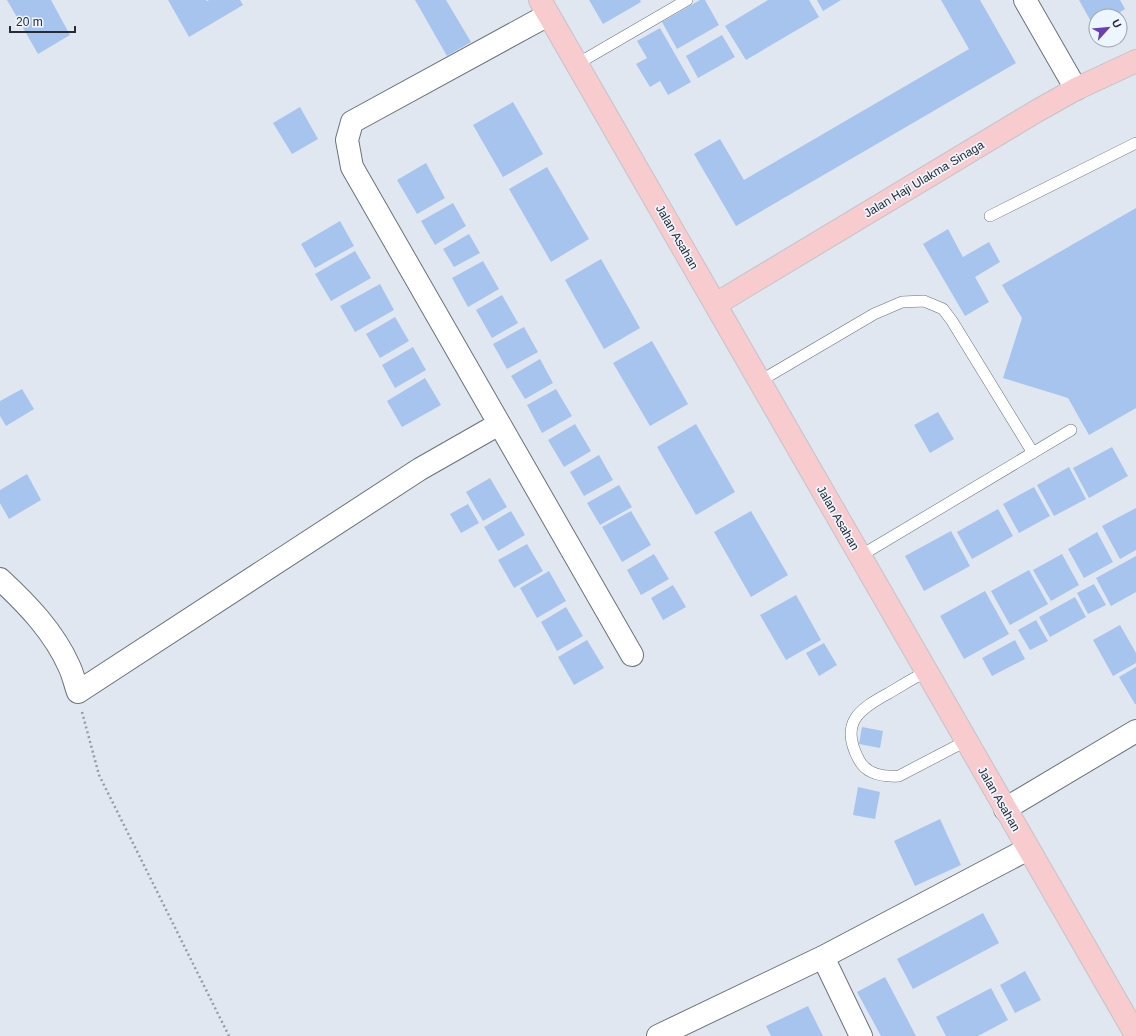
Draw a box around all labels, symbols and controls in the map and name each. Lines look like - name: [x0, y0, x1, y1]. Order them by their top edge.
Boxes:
- scale bar: [10, 8, 75, 34]
- north arrow: [1088, 8, 1128, 48]
- text: 20 m: [16, 15, 43, 29]
- text: U: [1110, 17, 1124, 30]
- street label: Jalan Haji Ulakma Sinaga: [862, 137, 987, 220]
- street label: Jalan Asahan: [653, 202, 701, 272]
- street label: Jalan Asahan: [814, 483, 862, 553]
- street label: Jalan Asahan: [975, 764, 1023, 834]

